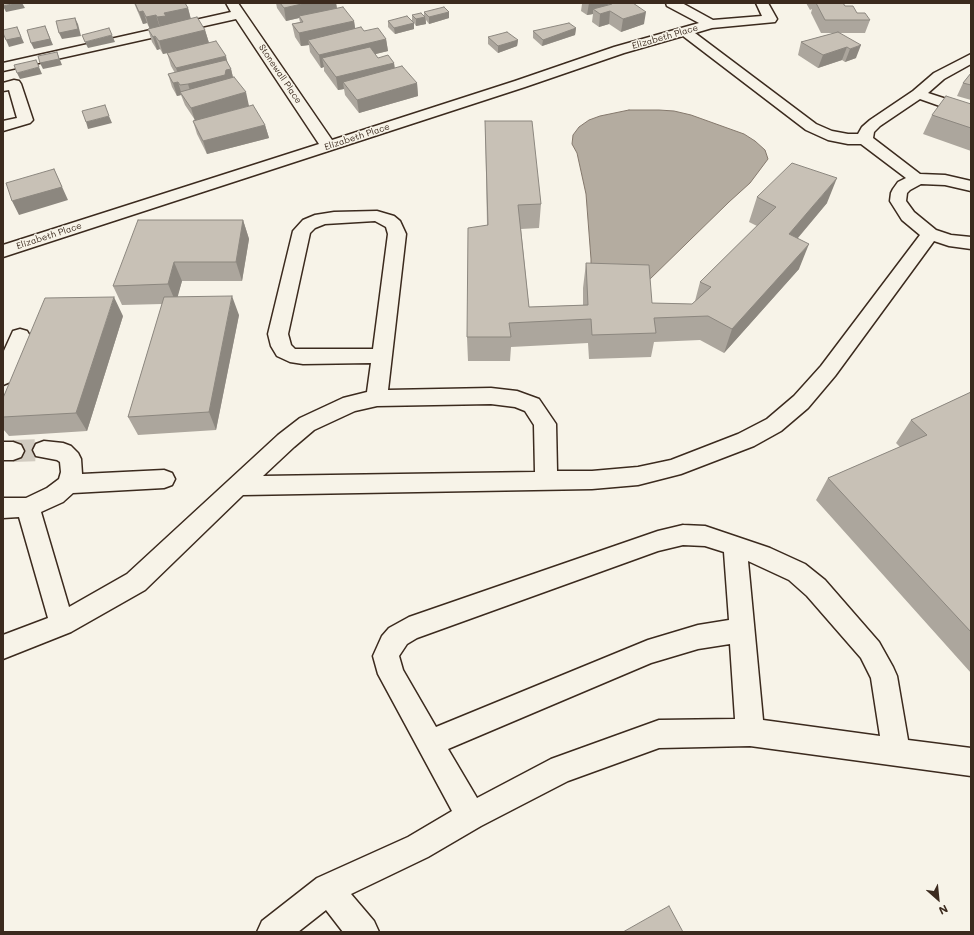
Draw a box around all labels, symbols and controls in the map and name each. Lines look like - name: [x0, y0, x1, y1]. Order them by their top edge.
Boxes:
- street label: Elizabeth Place: [631, 22, 699, 52]
- street label: Stonewall Place: [256, 42, 304, 106]
- street label: Elizabeth Place: [323, 121, 391, 153]
- street label: Elizabeth Place: [15, 220, 83, 252]
- north arrow: [918, 879, 958, 919]
- text: N: [937, 902, 951, 919]

